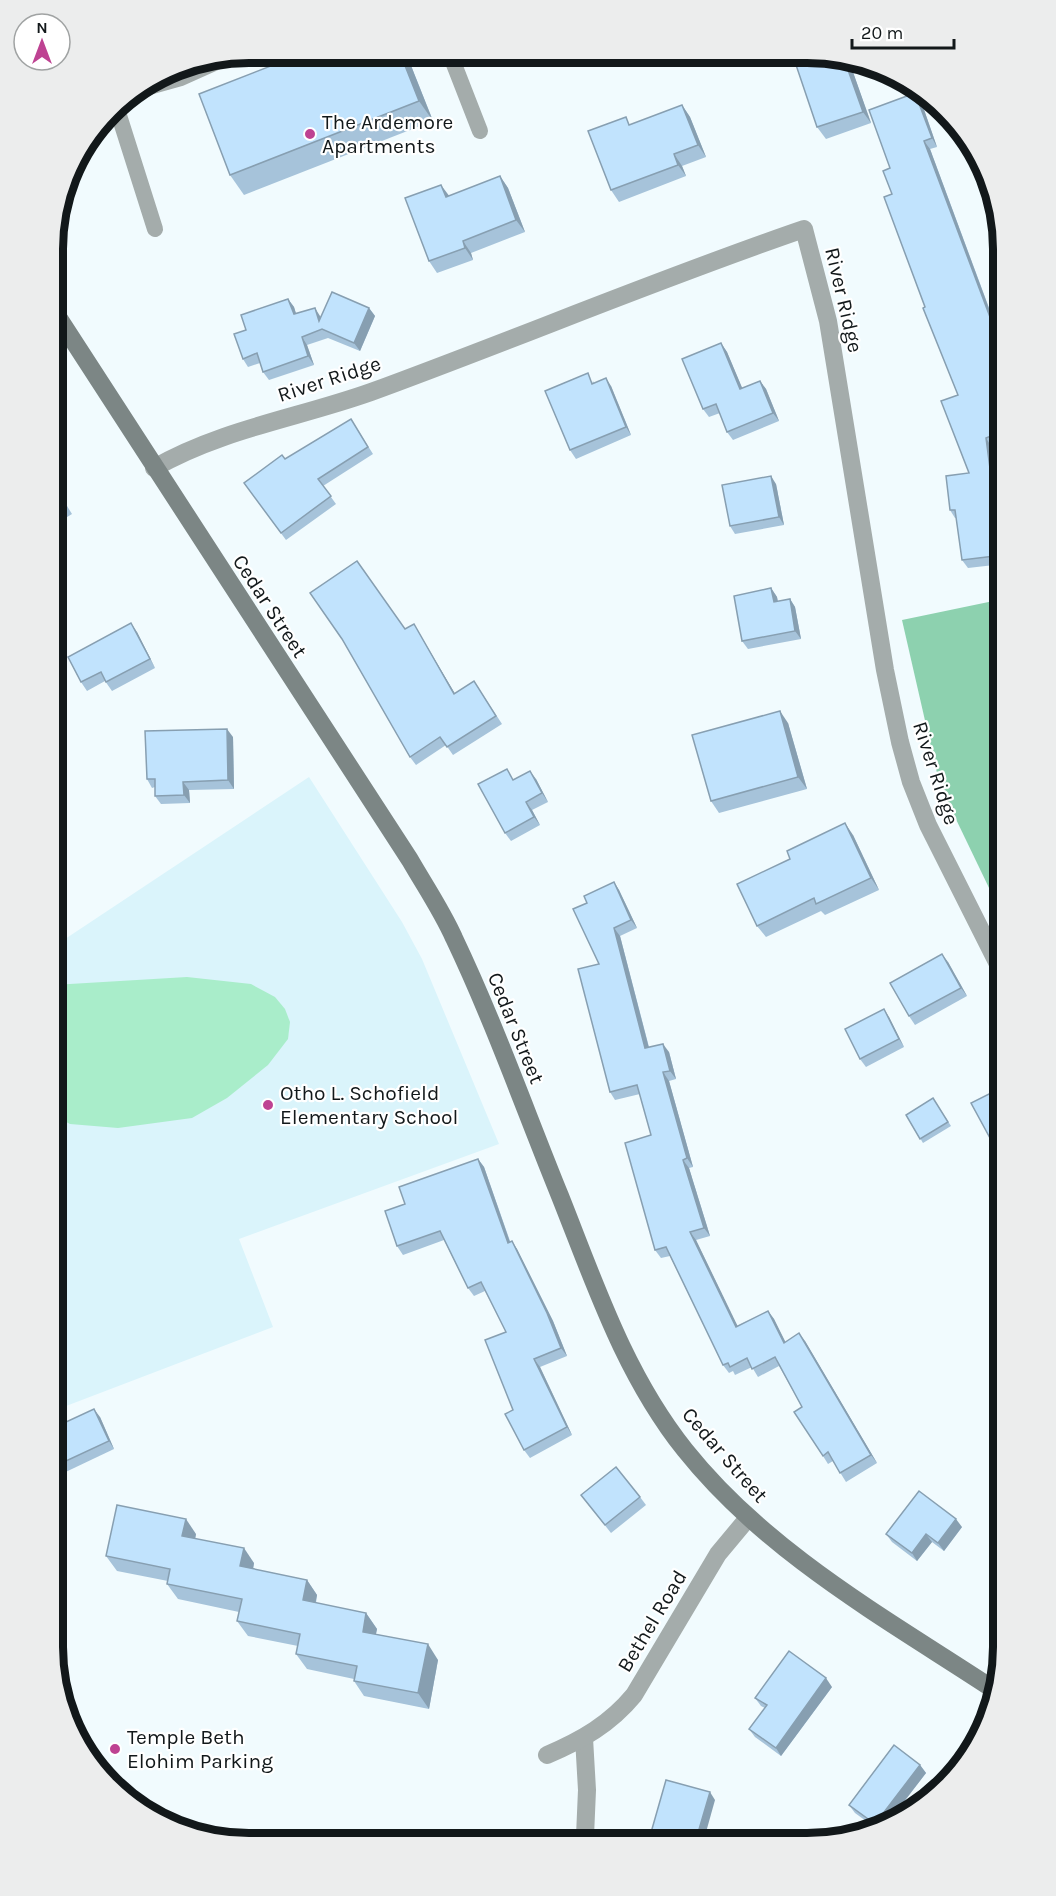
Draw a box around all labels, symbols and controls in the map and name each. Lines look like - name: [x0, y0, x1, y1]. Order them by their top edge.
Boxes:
- north arrow: [12, 12, 72, 72]
- scale bar: [852, 12, 954, 50]
- text: N: [36, 18, 48, 37]
- text: 20 m: [861, 22, 903, 44]
- place label: The Ardemore Apartments: [322, 110, 453, 158]
- marker: The Ardemore Apartments: [303, 127, 317, 141]
- street label: River Ridge: [820, 245, 868, 355]
- street label: River Ridge: [274, 351, 384, 407]
- street label: Cedar Street: [228, 550, 312, 662]
- street label: River Ridge: [908, 718, 964, 828]
- street label: Cedar Street: [483, 969, 549, 1087]
- place label: Otho L. Schofield Elementary School: [280, 1081, 458, 1129]
- marker: Otho L. Schofield Elementary School: [261, 1098, 275, 1112]
- street label: Cedar Street: [677, 1403, 773, 1507]
- street label: Bethel Road: [612, 1566, 692, 1676]
- place label: Temple Beth Elohim Parking: [127, 1725, 273, 1773]
- marker: Temple Beth Elohim Parking: [108, 1742, 122, 1756]

